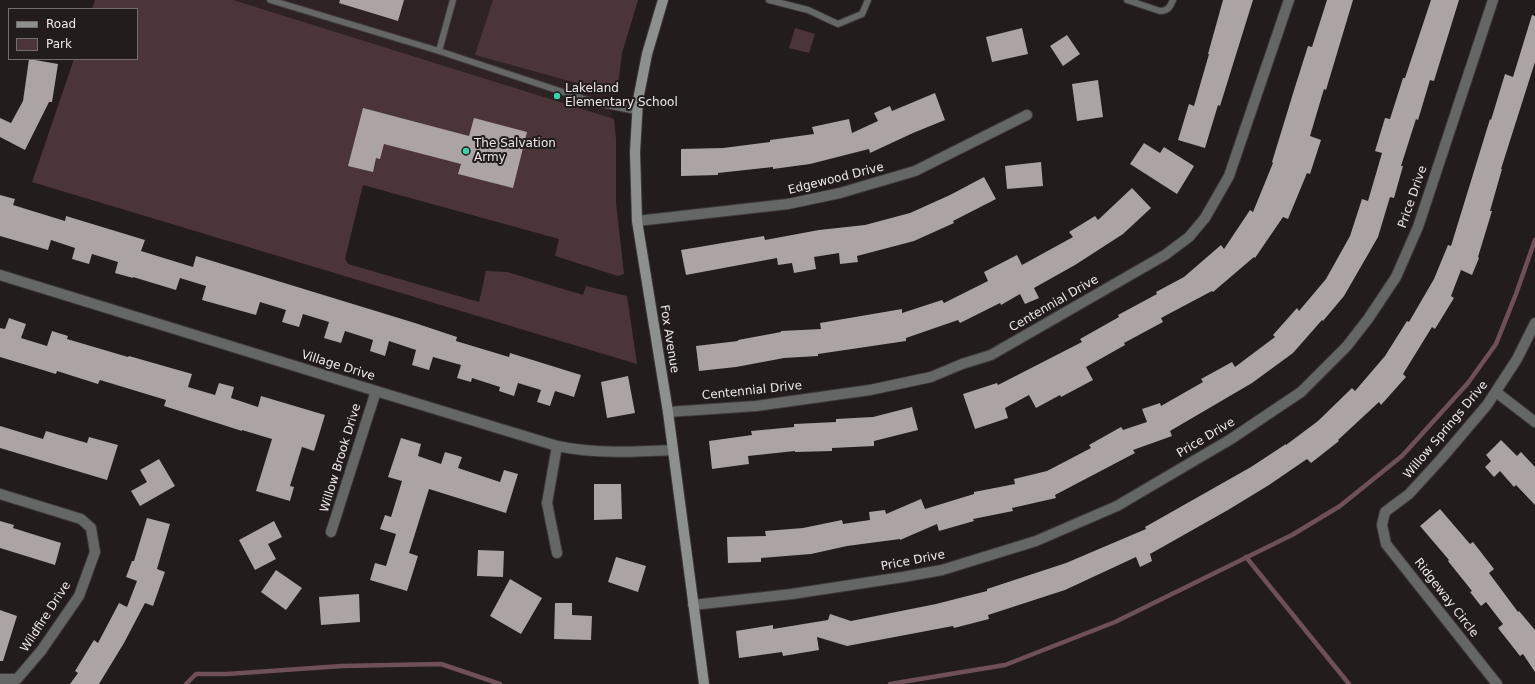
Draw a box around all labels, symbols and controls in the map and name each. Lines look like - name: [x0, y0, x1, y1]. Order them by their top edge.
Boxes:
- legend: [8, 8, 138, 60]
- text: Road: [46, 17, 76, 31]
- text: Park: [46, 37, 72, 51]
- place label: Lakeland Elementary School: [565, 82, 678, 110]
- marker: Lakeland Elementary School: [552, 91, 562, 101]
- place label: The Salvation Army: [474, 137, 556, 165]
- marker: The Salvation Army: [461, 146, 471, 156]
- street label: Edgewood Drive: [787, 160, 885, 198]
- street label: Price Drive: [1396, 164, 1430, 230]
- street label: Centennial Drive: [1007, 273, 1101, 335]
- street label: Fox Avenue: [656, 304, 682, 374]
- street label: Village Drive: [300, 348, 376, 384]
- street label: Willow Springs Drive: [1401, 378, 1491, 482]
- street label: Centennial Drive: [701, 379, 803, 403]
- street label: Willow Brook Drive: [318, 402, 364, 514]
- street label: Price Drive: [1174, 415, 1238, 461]
- street label: Price Drive: [880, 548, 946, 574]
- street label: Ridgeway Circle: [1411, 556, 1481, 640]
- street label: Wildfire Drive: [18, 579, 74, 655]

